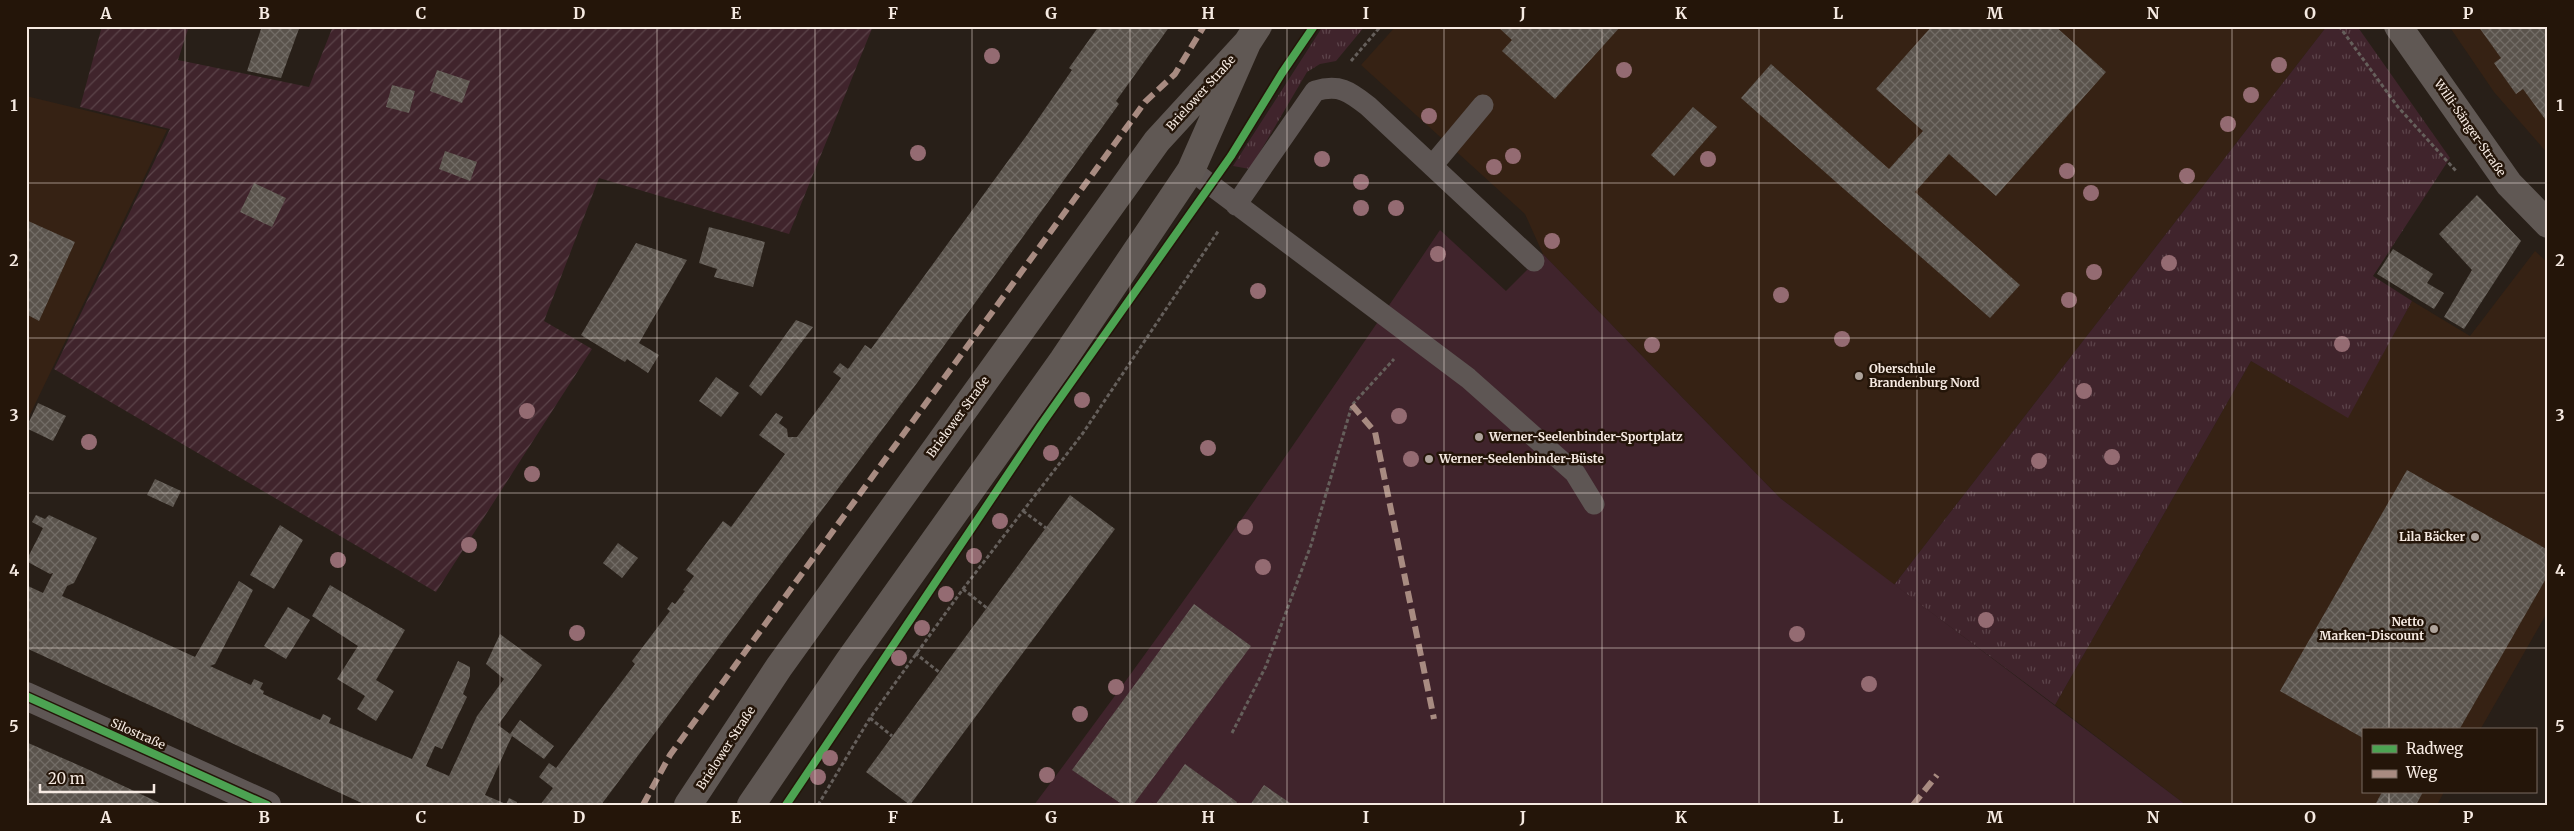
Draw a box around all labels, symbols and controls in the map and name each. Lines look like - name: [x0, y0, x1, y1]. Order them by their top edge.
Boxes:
- text: A: [99, 3, 112, 23]
- text: B: [258, 3, 270, 23]
- text: C: [416, 3, 426, 23]
- text: D: [573, 3, 585, 23]
- text: E: [731, 3, 742, 23]
- text: F: [888, 3, 898, 23]
- text: G: [1045, 3, 1057, 23]
- text: H: [1201, 3, 1215, 23]
- text: I: [1363, 3, 1369, 23]
- text: J: [1519, 3, 1526, 23]
- text: K: [1675, 3, 1687, 23]
- text: L: [1833, 3, 1843, 23]
- text: M: [1987, 3, 2004, 23]
- text: N: [2147, 3, 2160, 23]
- text: O: [2304, 3, 2316, 23]
- text: P: [2463, 3, 2474, 23]
- street label: Brielower Straße: [1163, 52, 1238, 134]
- street label: Willi-Sänger-Straße: [2431, 76, 2510, 179]
- text: 1: [10, 95, 18, 115]
- text: 1: [2556, 95, 2564, 115]
- text: 2: [9, 250, 19, 270]
- text: 2: [2555, 250, 2565, 270]
- place label: Oberschule Brandenburg Nord: [1869, 361, 1980, 390]
- marker: Oberschule Brandenburg Nord: [1853, 370, 1865, 382]
- street label: Brielower Straße: [923, 373, 992, 460]
- text: 3: [9, 405, 19, 425]
- text: 3: [2555, 405, 2565, 425]
- place label: Werner-Seelenbinder-Sportplatz: [1488, 429, 1683, 444]
- marker: Werner-Seelenbinder-Sportplatz: [1473, 431, 1485, 443]
- place label: Werner-Seelenbinder-Büste: [1438, 451, 1604, 466]
- marker: Werner-Seelenbinder-Büste: [1423, 453, 1435, 465]
- place label: Lila Bäcker: [2399, 529, 2465, 544]
- marker: Lila Bäcker: [2469, 531, 2481, 543]
- text: 4: [9, 560, 19, 580]
- text: 4: [2555, 560, 2565, 580]
- place label: Netto Marken-Discount: [2319, 614, 2424, 643]
- marker: Netto Marken-Discount: [2428, 623, 2440, 635]
- street label: Brielower Straße: [693, 703, 758, 792]
- street label: Silostraße: [109, 715, 168, 752]
- text: 5: [9, 716, 19, 736]
- text: 5: [2555, 716, 2565, 736]
- legend: [2362, 728, 2536, 794]
- text: Radweg: [2406, 739, 2463, 758]
- scale bar: [40, 761, 154, 793]
- text: Weg: [2405, 763, 2437, 782]
- text: 20 m: [48, 769, 85, 788]
- text: A: [99, 807, 112, 827]
- text: B: [258, 807, 270, 827]
- text: C: [416, 807, 426, 827]
- text: D: [573, 807, 585, 827]
- text: E: [731, 807, 742, 827]
- text: F: [888, 807, 898, 827]
- text: G: [1045, 807, 1057, 827]
- text: H: [1201, 807, 1215, 827]
- text: I: [1363, 807, 1369, 827]
- text: J: [1519, 807, 1526, 827]
- text: K: [1675, 807, 1687, 827]
- text: L: [1833, 807, 1843, 827]
- text: M: [1987, 807, 2004, 827]
- text: N: [2147, 807, 2160, 827]
- text: O: [2304, 807, 2316, 827]
- text: P: [2463, 807, 2474, 827]

